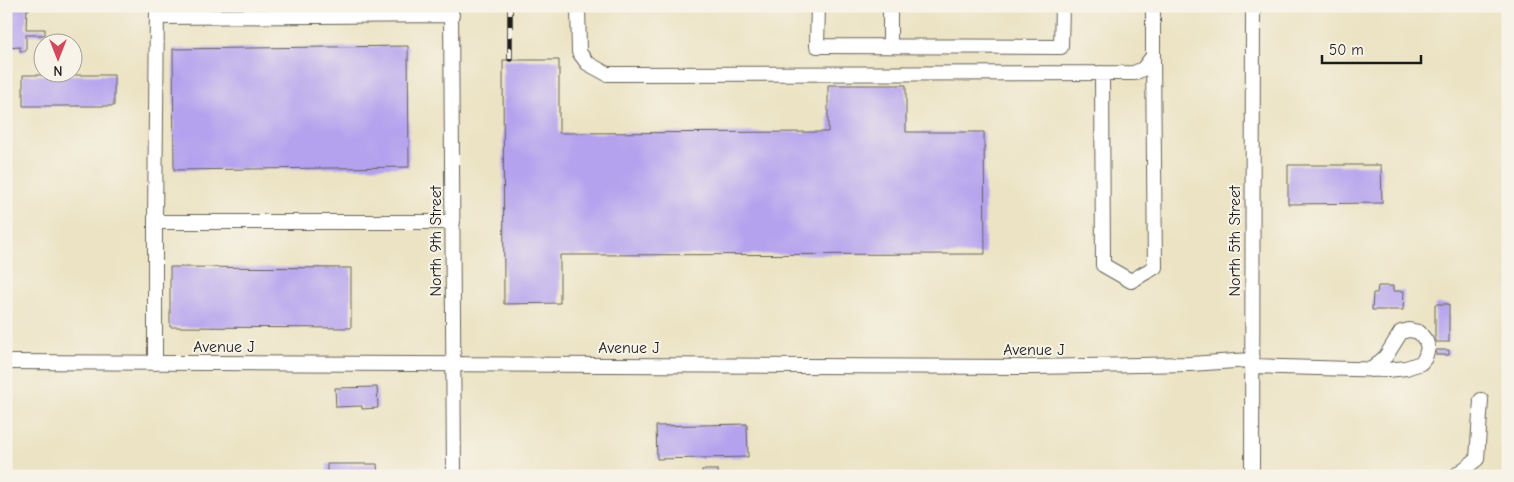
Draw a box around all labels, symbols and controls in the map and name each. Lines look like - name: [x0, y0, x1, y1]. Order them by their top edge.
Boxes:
- north arrow: [32, 32, 82, 82]
- scale bar: [1322, 32, 1420, 64]
- text: 50 m: [1329, 41, 1364, 59]
- text: N: [53, 62, 63, 79]
- street label: North 9th Street: [427, 185, 445, 296]
- street label: North 5th Street: [1226, 185, 1244, 297]
- street label: Avenue J: [193, 338, 255, 356]
- street label: Avenue J: [598, 339, 660, 357]
- street label: Avenue J: [1003, 341, 1065, 359]

